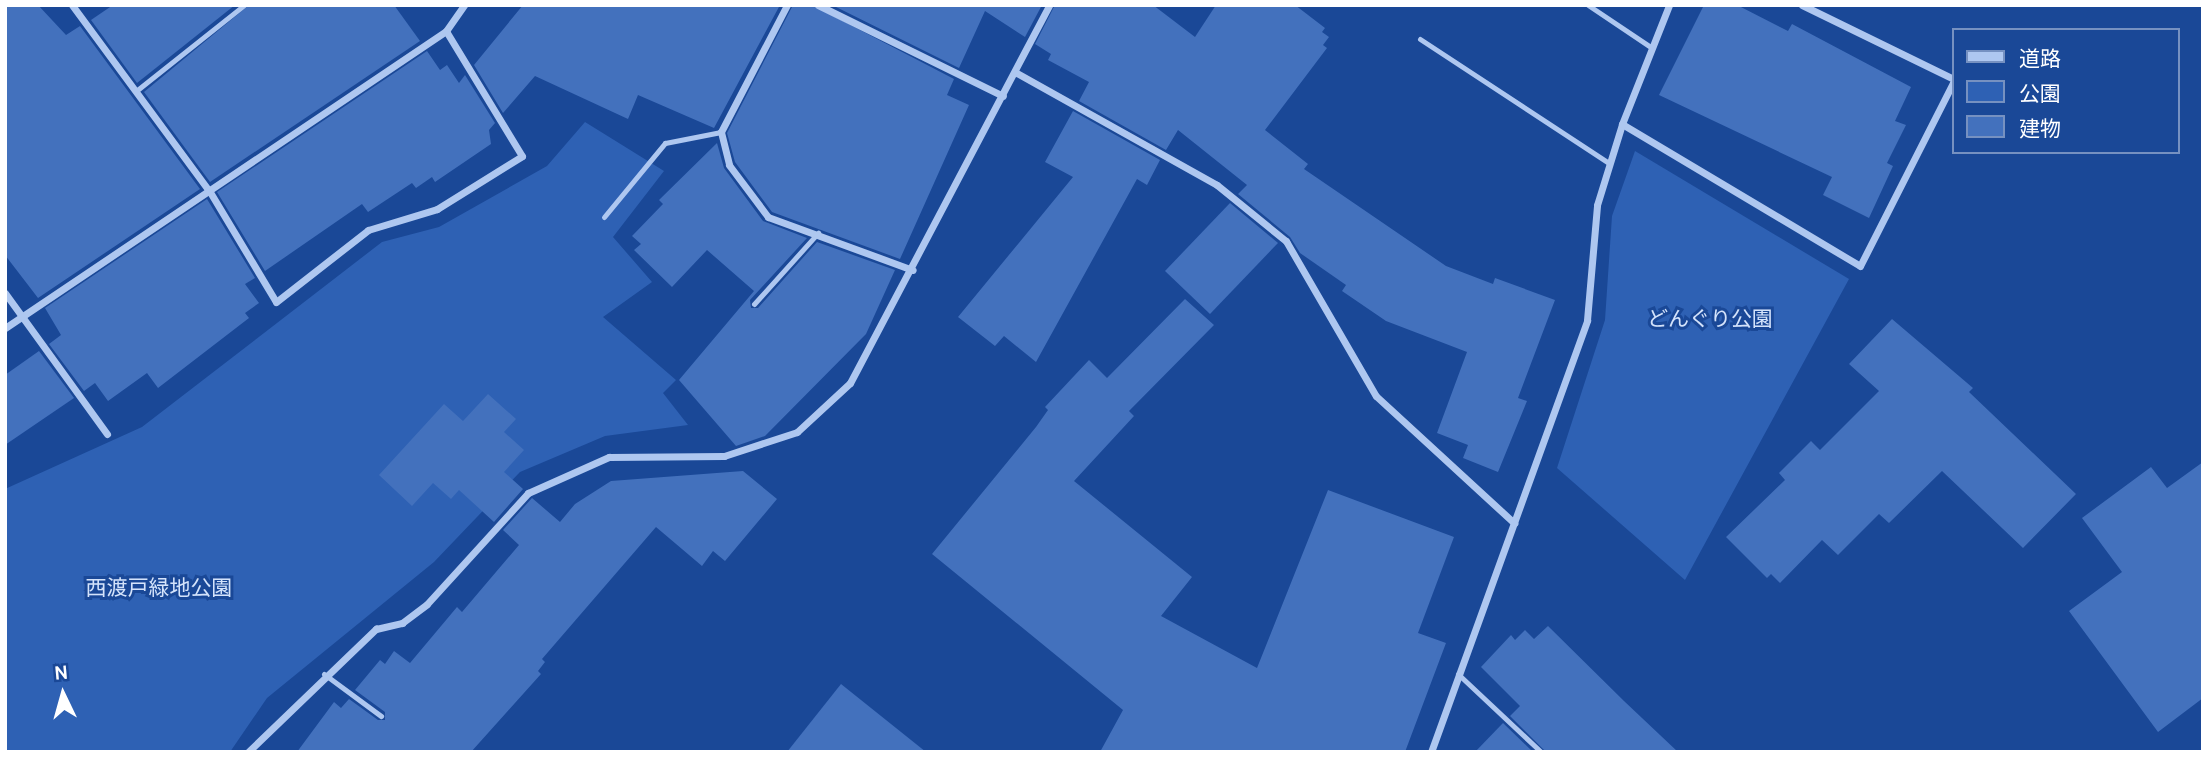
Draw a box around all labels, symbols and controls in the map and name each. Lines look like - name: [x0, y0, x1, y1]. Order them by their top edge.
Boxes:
- legend: [1952, 28, 2180, 154]
- text: 道路: [2019, 46, 2061, 71]
- text: 公園: [2019, 81, 2061, 106]
- text: 建物: [2019, 116, 2061, 141]
- park label: どんぐり公園: [1647, 306, 1773, 332]
- park label: 西渡戸緑地公園: [86, 575, 232, 601]
- north arrow: [28, 659, 98, 729]
- text: N: [53, 661, 69, 685]

